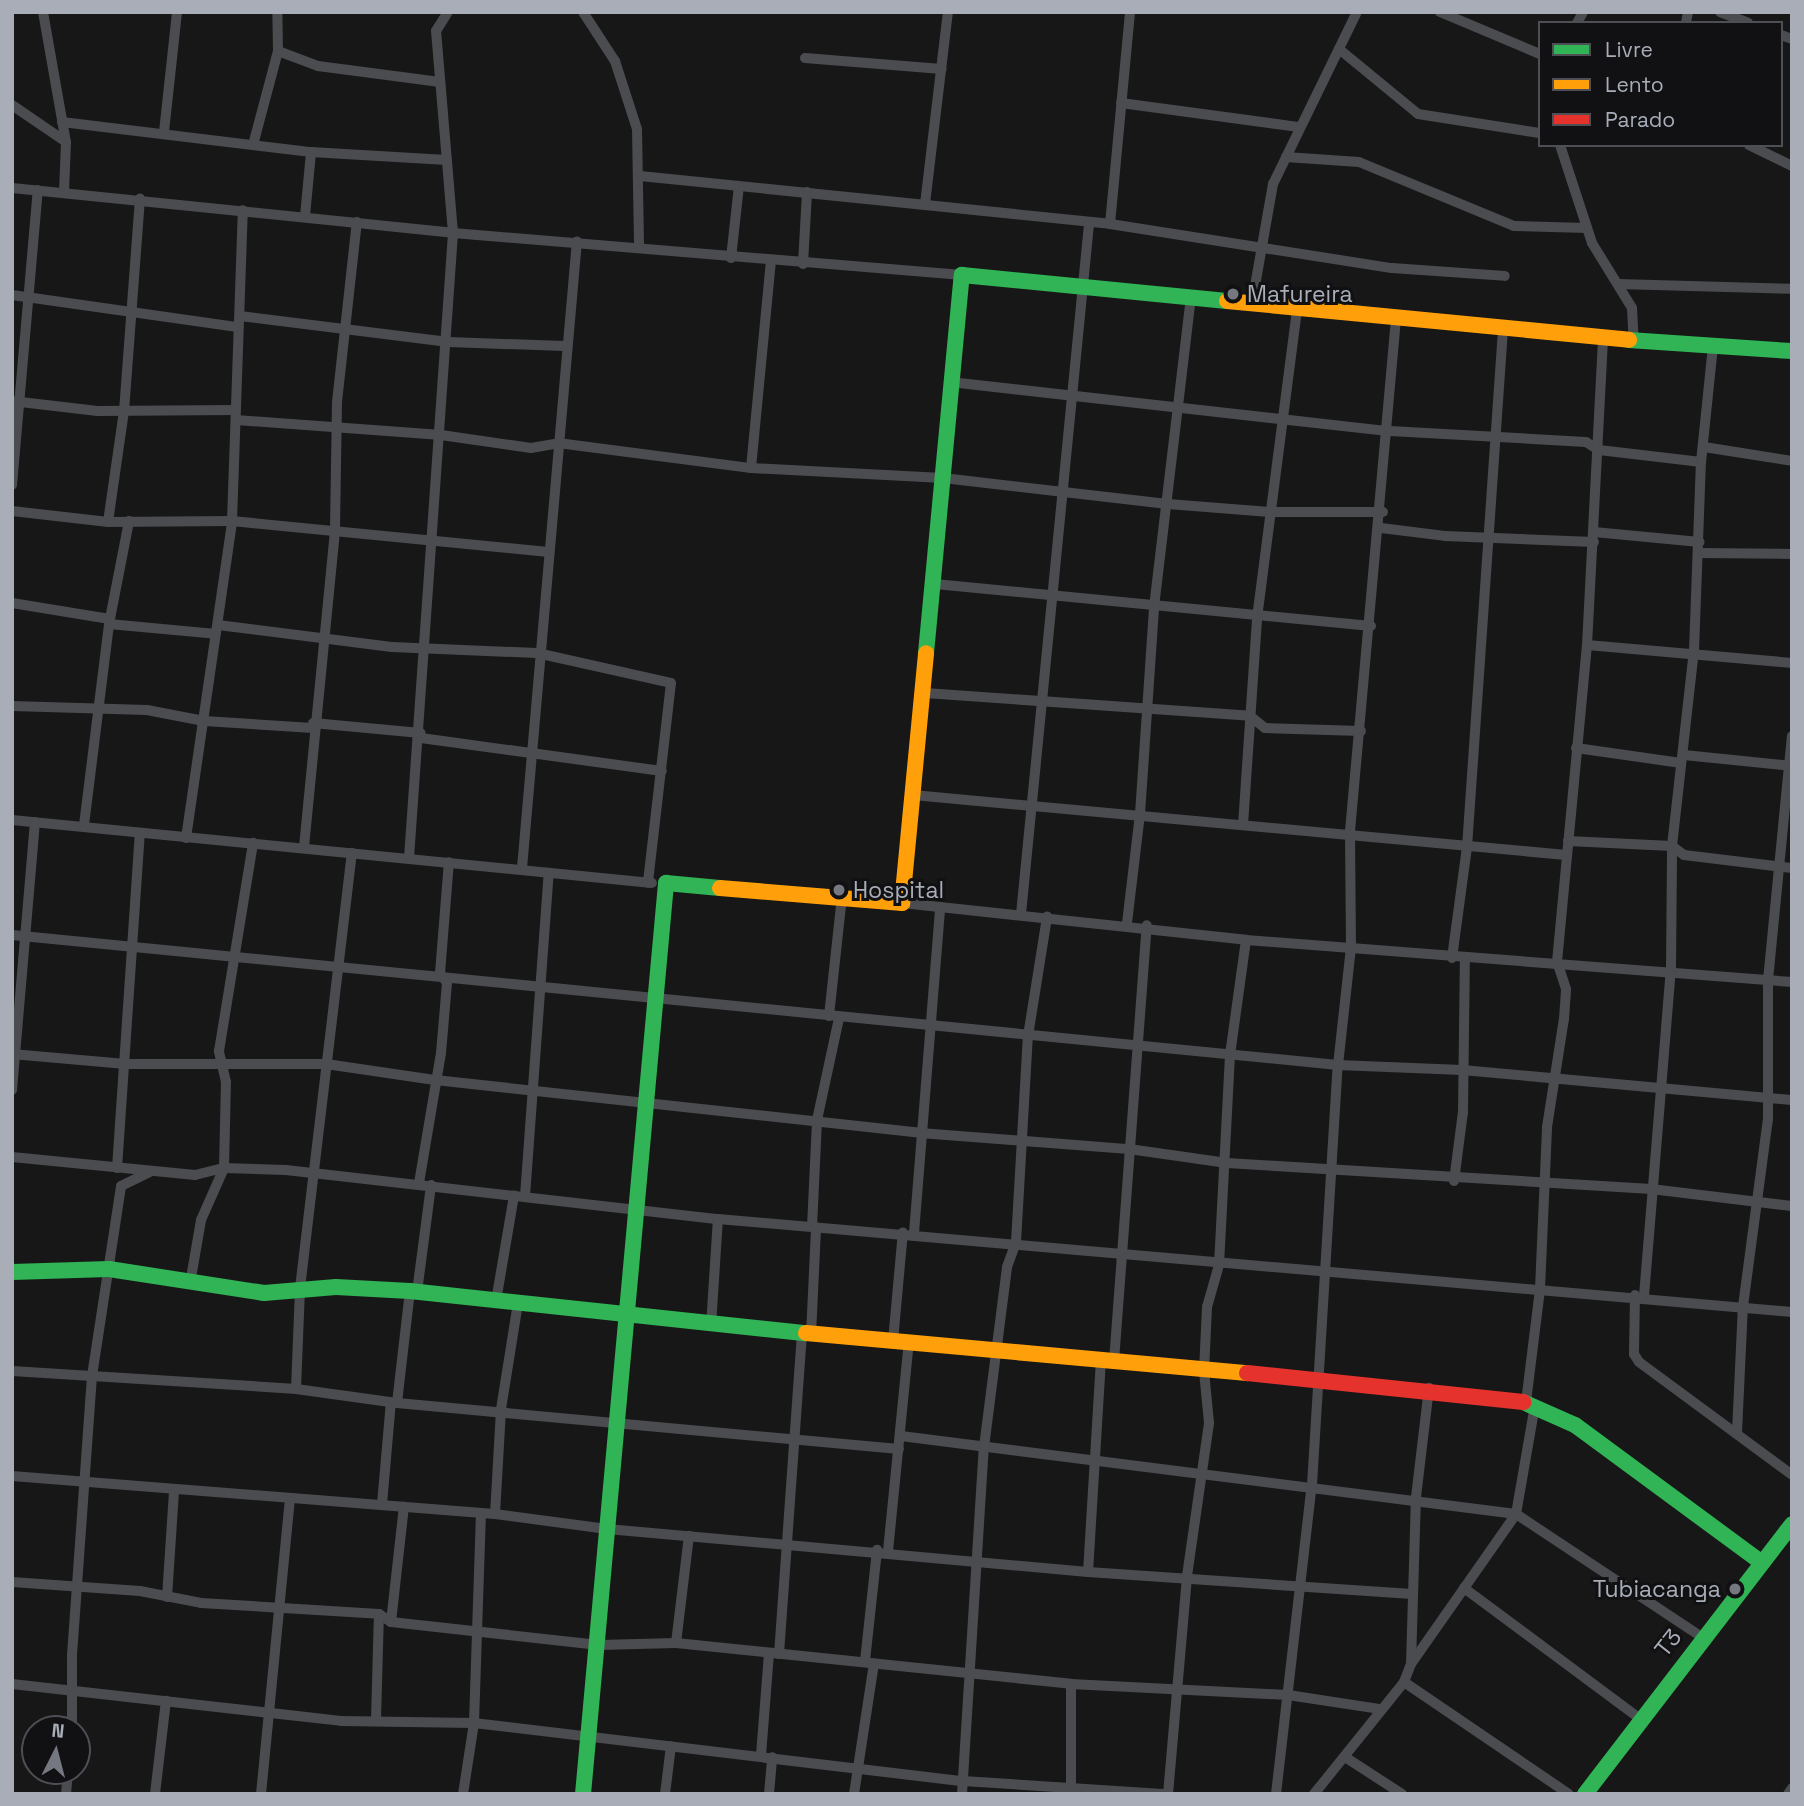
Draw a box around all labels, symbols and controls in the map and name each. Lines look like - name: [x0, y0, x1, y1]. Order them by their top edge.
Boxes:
- legend: [1538, 21, 1783, 147]
- text: Livre: [1605, 36, 1653, 63]
- text: Lento: [1605, 71, 1664, 98]
- text: Parado: [1605, 106, 1675, 133]
- place label: Mafureira: [1247, 280, 1353, 308]
- marker: Mafureira: [1225, 286, 1241, 302]
- place label: Hospital: [853, 876, 944, 904]
- marker: Hospital: [831, 882, 847, 898]
- place label: Tubiacanga: [1593, 1575, 1721, 1603]
- marker: Tubiacanga: [1727, 1581, 1743, 1597]
- street label: T3: [1649, 1624, 1687, 1662]
- north arrow: [21, 1715, 91, 1785]
- text: N: [50, 1718, 66, 1744]

